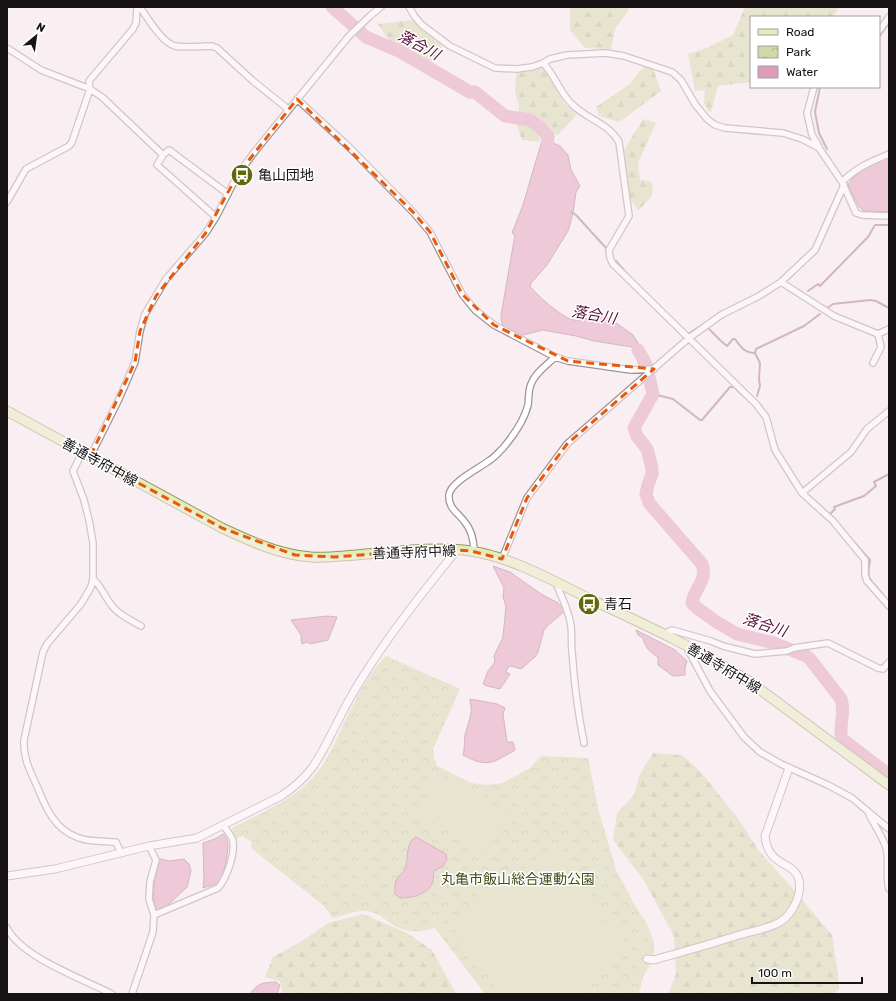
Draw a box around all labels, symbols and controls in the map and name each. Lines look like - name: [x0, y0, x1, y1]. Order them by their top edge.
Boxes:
- north arrow: [16, 16, 56, 56]
- legend: [750, 16, 880, 88]
- text: N: [34, 20, 47, 35]
- text: Road: [786, 25, 814, 39]
- water label: 落合川: [395, 26, 445, 64]
- text: Park: [786, 45, 812, 59]
- text: Water: [786, 65, 818, 79]
- bus stop icon: 亀山団地: [229, 162, 255, 188]
- place label: 亀山団地: [258, 167, 314, 184]
- water label: 落合川: [570, 302, 620, 328]
- street label: 善通寺府中線: [59, 435, 141, 490]
- street label: 善通寺府中線: [372, 543, 456, 562]
- bus stop icon: 青石: [576, 591, 602, 617]
- place label: 青石: [604, 596, 632, 613]
- water label: 落合川: [741, 609, 791, 641]
- street label: 善通寺府中線: [683, 640, 764, 697]
- park label: 丸亀市飯山総合運動公園: [441, 871, 595, 888]
- scale bar: [752, 959, 862, 985]
- text: 100 m: [758, 966, 792, 980]

